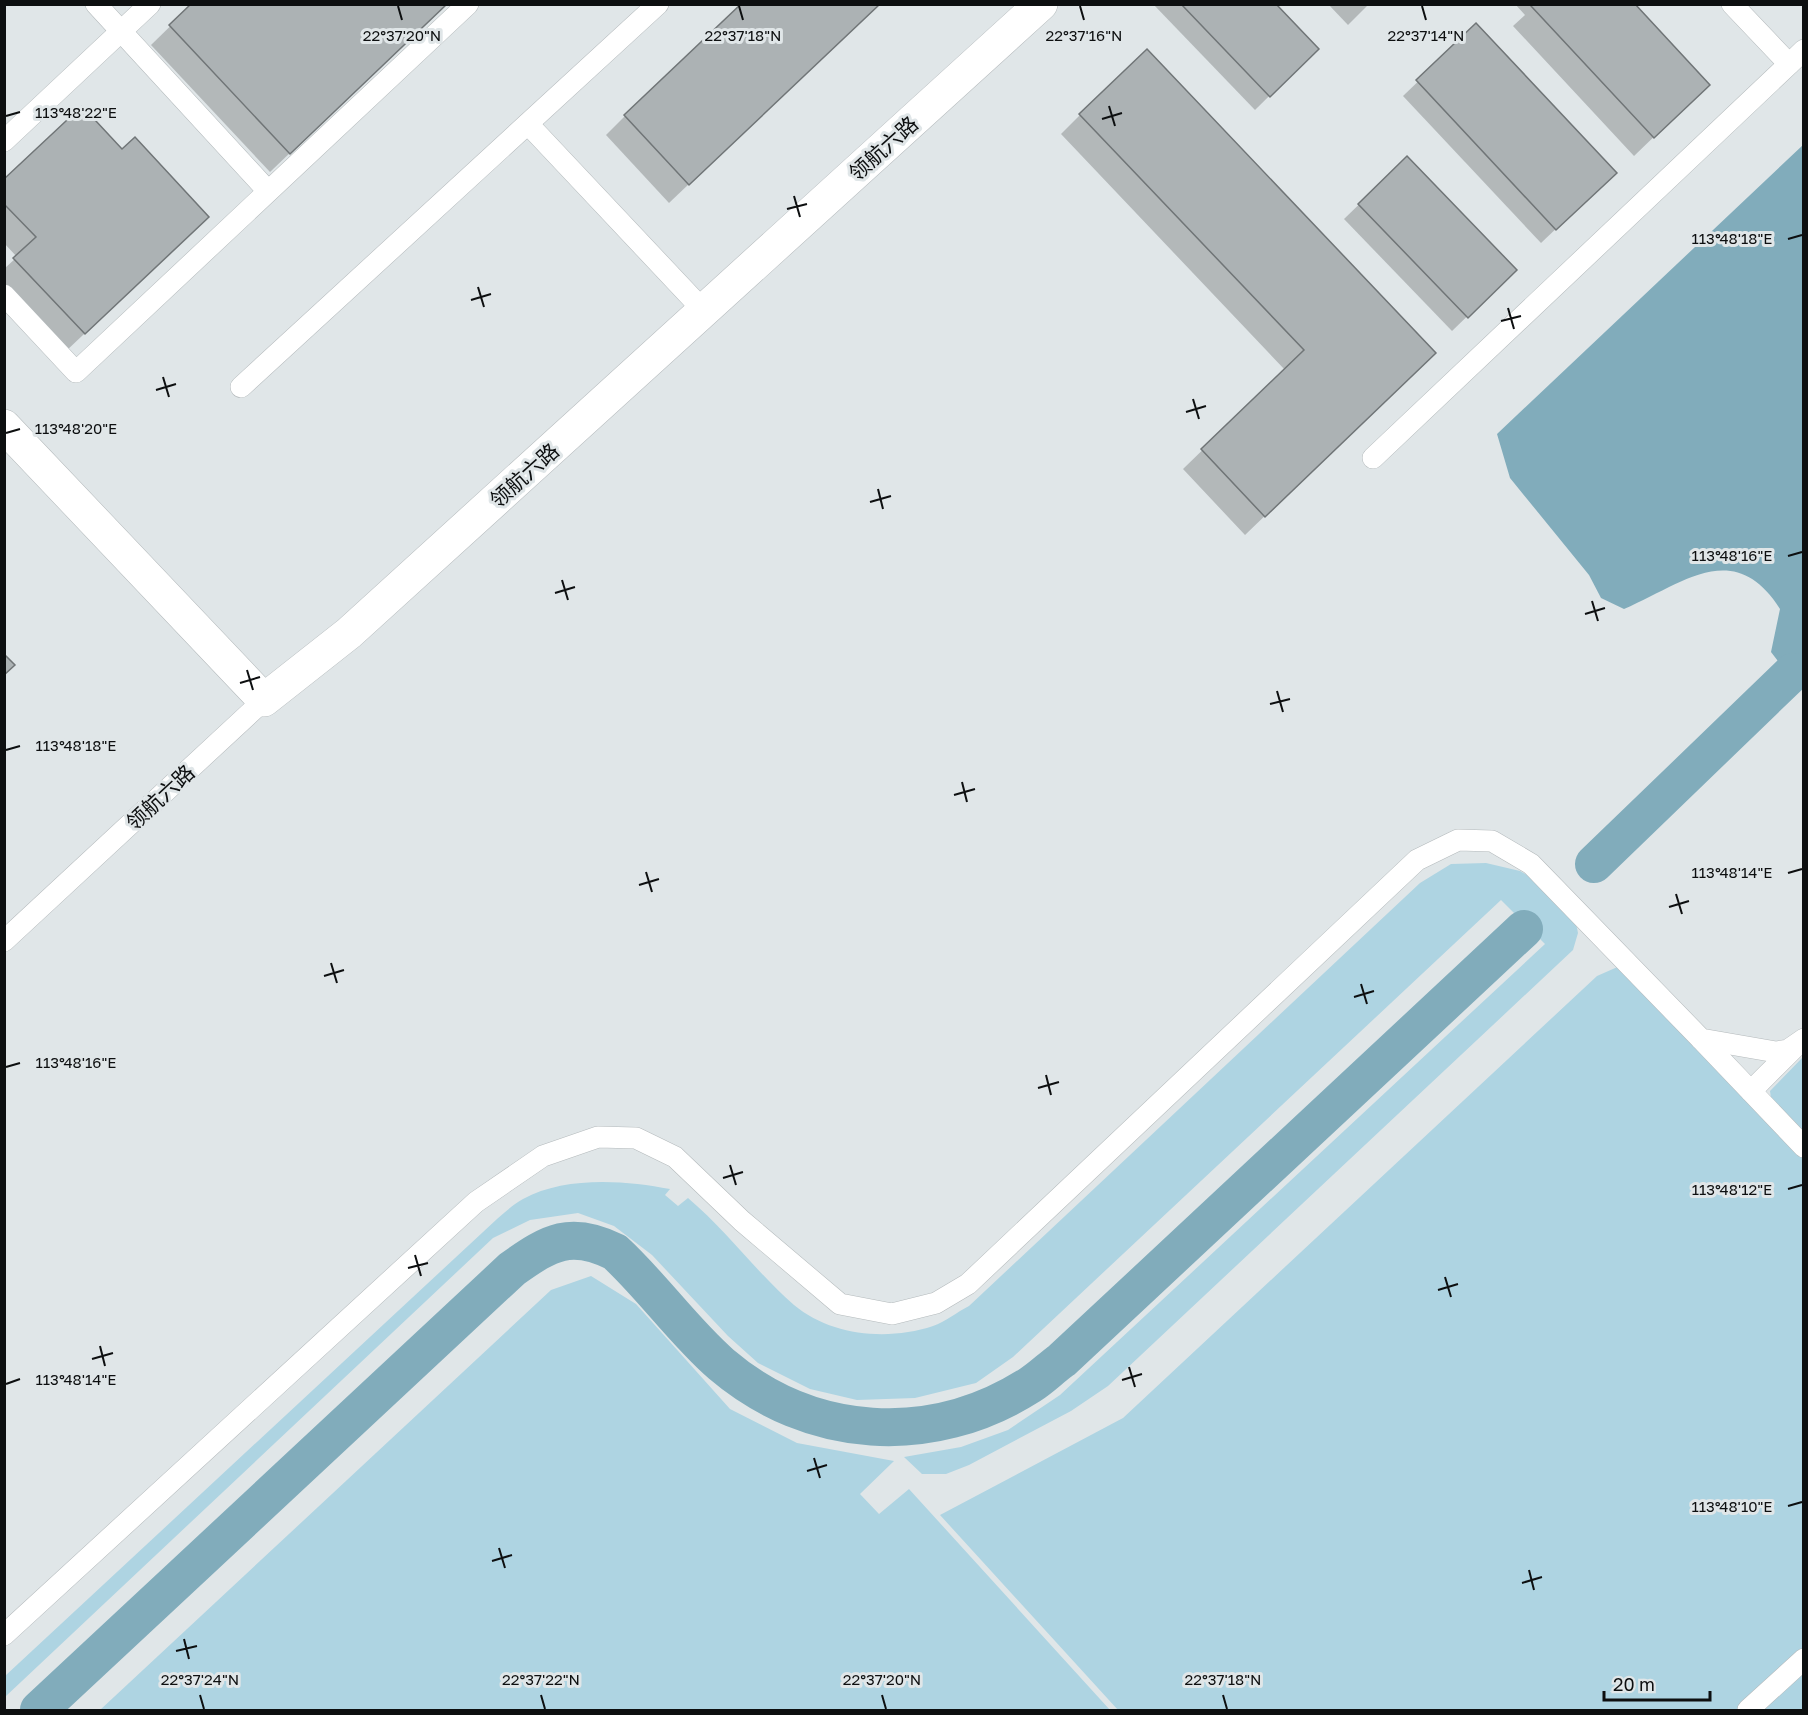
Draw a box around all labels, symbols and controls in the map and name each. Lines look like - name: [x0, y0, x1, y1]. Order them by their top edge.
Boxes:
- text: 22°37'20"N: [363, 26, 441, 44]
- text: 22°37'18"N: [705, 26, 781, 44]
- text: 22°37'16"N: [1046, 26, 1122, 44]
- text: 22°37'14"N: [1388, 26, 1464, 44]
- text: 113°48'22"E: [35, 103, 117, 121]
- street label: 领航六路: [843, 110, 923, 186]
- text: 113°48'18"E: [1692, 229, 1772, 247]
- text: 113°48'20"E: [35, 419, 117, 437]
- street label: 领航六路: [484, 437, 564, 513]
- text: 113°48'16"E: [1692, 546, 1772, 564]
- text: 113°48'18"E: [36, 736, 116, 754]
- street label: 领航六路: [120, 759, 200, 835]
- text: 113°48'14"E: [1692, 863, 1772, 881]
- text: 113°48'16"E: [36, 1053, 116, 1071]
- text: 113°48'12"E: [1692, 1180, 1772, 1198]
- text: 113°48'14"E: [36, 1370, 116, 1388]
- text: 113°48'10"E: [1691, 1497, 1773, 1515]
- scale bar: [1604, 1664, 1710, 1702]
- text: 22°37'24"N: [161, 1670, 239, 1688]
- text: 22°37'22"N: [502, 1670, 580, 1688]
- text: 22°37'20"N: [843, 1670, 921, 1688]
- text: 22°37'18"N: [1185, 1670, 1261, 1688]
- text: 20 m: [1613, 1673, 1655, 1695]

